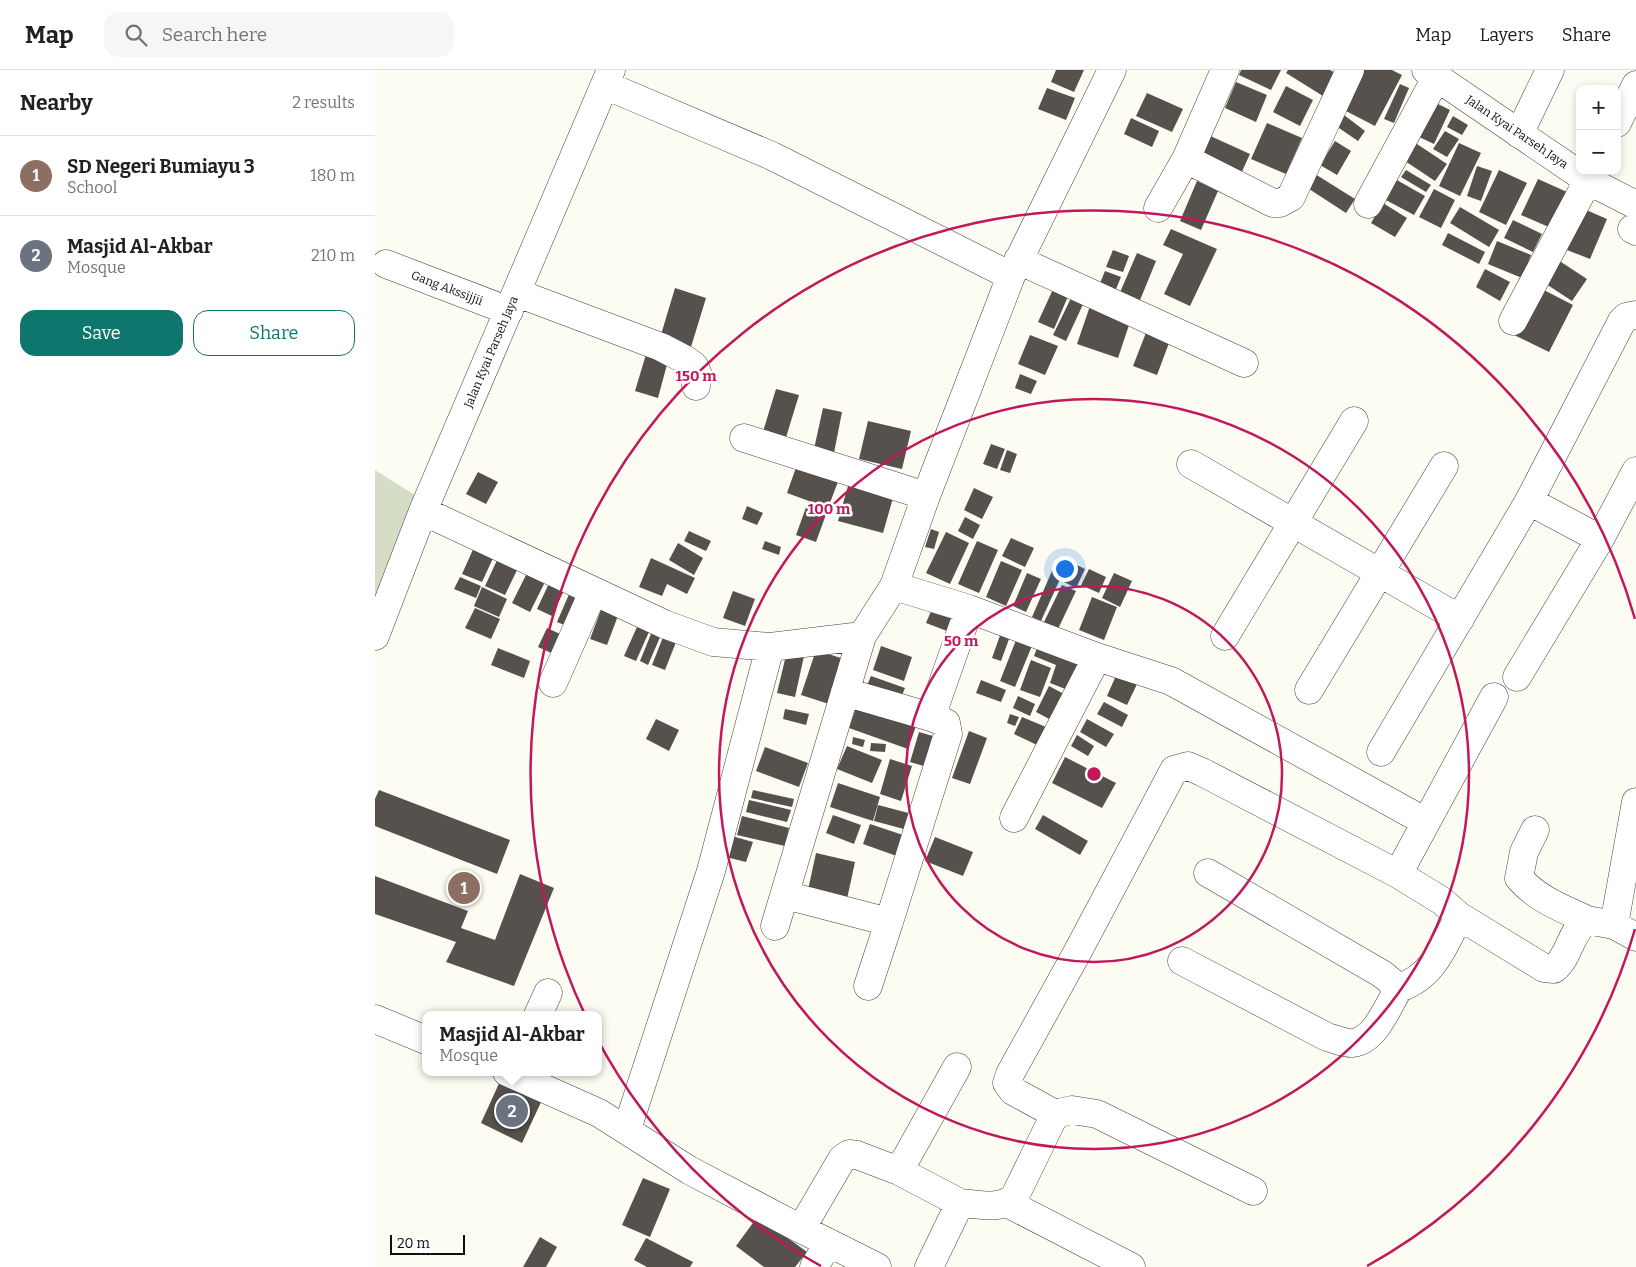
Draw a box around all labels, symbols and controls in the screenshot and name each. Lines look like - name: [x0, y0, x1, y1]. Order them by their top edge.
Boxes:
- search box: [104, 12, 454, 57]
- text: Map: [25, 21, 74, 49]
- icon: search: [122, 21, 150, 49]
- text: Search here: [162, 23, 267, 46]
- text: Map: [1415, 24, 1451, 46]
- text: Layers: [1479, 24, 1534, 46]
- text: Share: [1562, 24, 1611, 46]
- map controls: [1576, 85, 1621, 175]
- button: +: [1576, 85, 1621, 130]
- text: Nearby: [20, 90, 93, 116]
- street label: Jalan Kyai Parseh Jaya: [1462, 92, 1571, 172]
- text: 2 results: [292, 93, 355, 112]
- button: −: [1576, 130, 1621, 175]
- text: SD Negeri Bumiayu 3: [67, 155, 255, 178]
- text: 1: [33, 166, 39, 185]
- text: 180 m: [310, 166, 355, 185]
- text: School: [67, 178, 117, 197]
- text: Masjid Al-Akbar: [67, 235, 213, 258]
- text: 2: [31, 246, 41, 265]
- text: 210 m: [311, 246, 355, 265]
- text: Mosque: [67, 258, 126, 277]
- street label: Gang Akssijjii: [409, 268, 485, 308]
- street label: Jalan Kyai Parseh Jaya: [461, 294, 521, 411]
- button: Save: [20, 310, 183, 356]
- button: Share: [193, 310, 355, 356]
- text: 150 m: [675, 367, 717, 385]
- text: 100 m: [808, 500, 851, 518]
- your location: [1052, 556, 1078, 582]
- text: 50 m: [944, 632, 979, 650]
- centre of rings: [1085, 765, 1103, 783]
- pin: 1: [448, 869, 480, 907]
- popup: [422, 1011, 602, 1076]
- text: Masjid Al-Akbar: [439, 1023, 585, 1046]
- text: Mosque: [439, 1046, 498, 1065]
- pin: 2: [496, 1092, 528, 1130]
- scale bar: [390, 1232, 465, 1255]
- text: 20 m: [397, 1235, 430, 1252]

